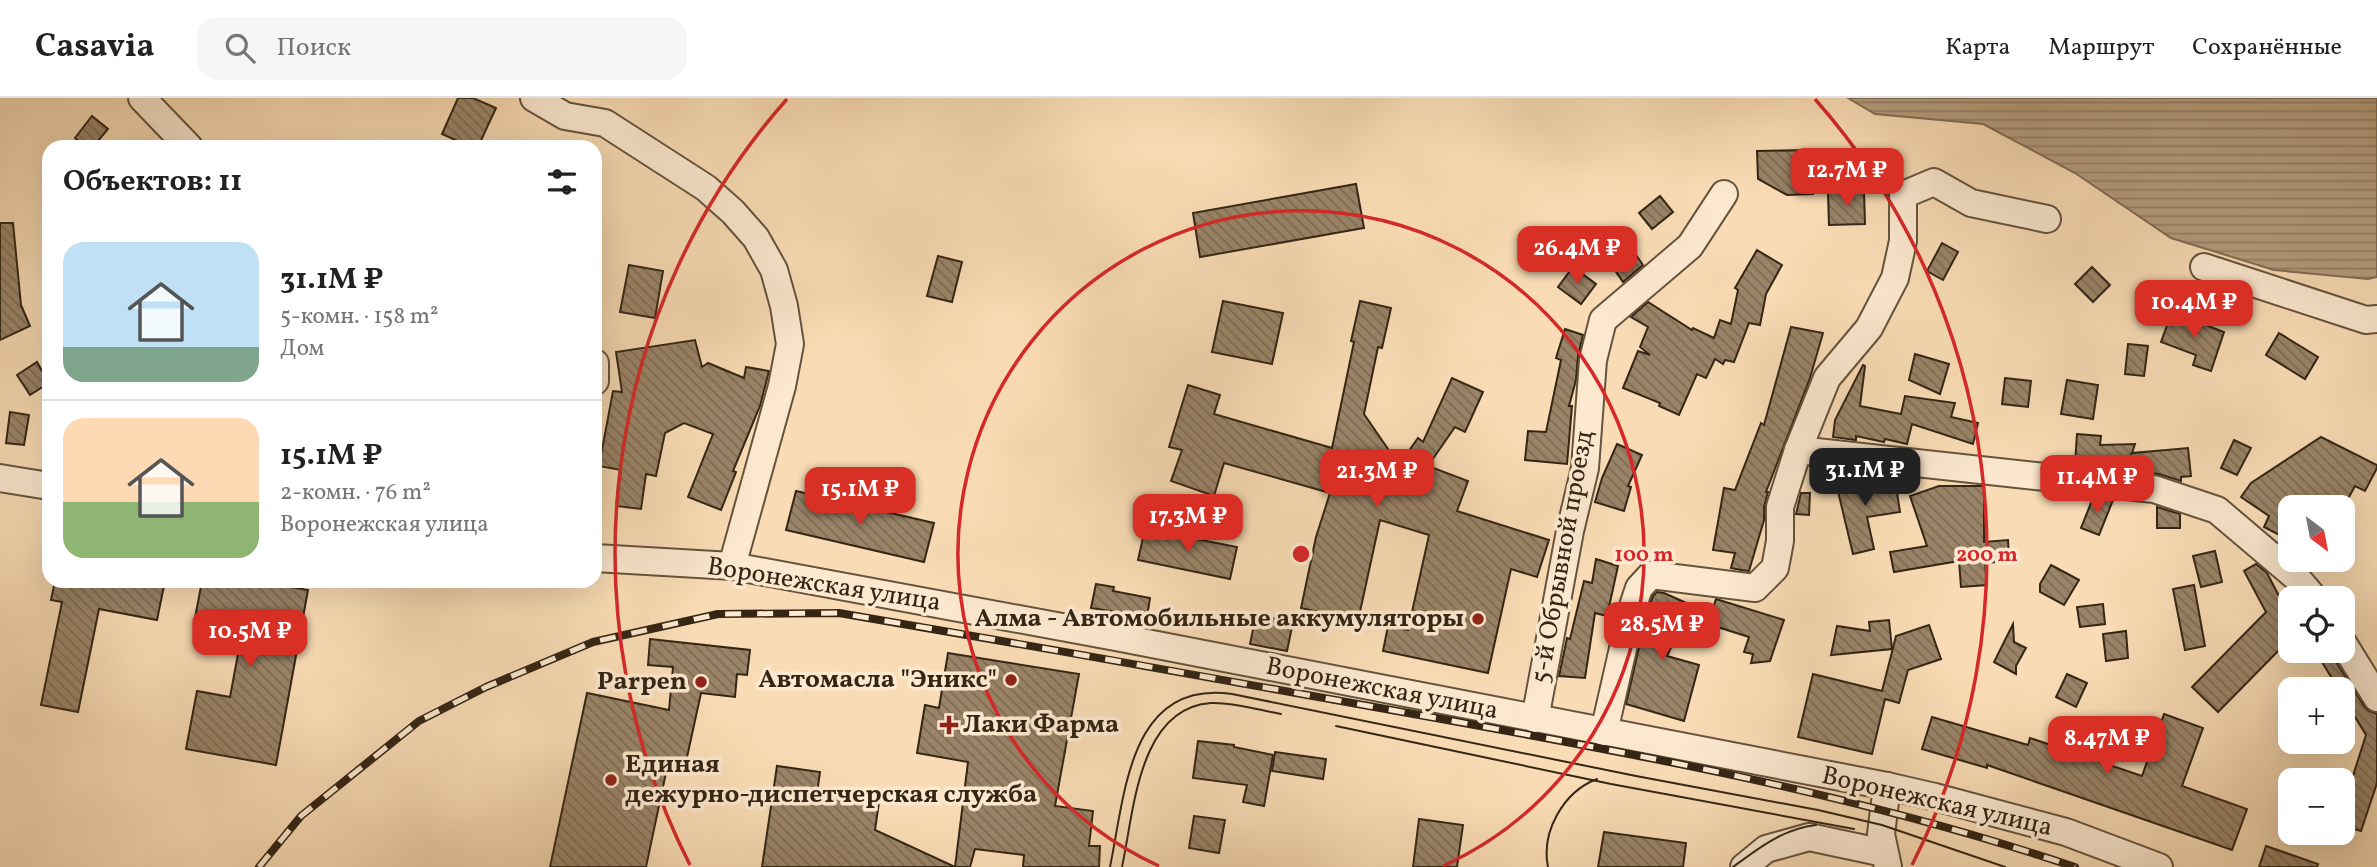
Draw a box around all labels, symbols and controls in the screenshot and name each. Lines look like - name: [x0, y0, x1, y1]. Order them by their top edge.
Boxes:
- search box: [197, 17, 687, 80]
- text: Casavia: [35, 25, 155, 71]
- icon: search: [221, 29, 259, 67]
- text: Поиск: [277, 30, 351, 66]
- text: Карта: [1945, 31, 2010, 65]
- text: Маршрут: [2048, 31, 2154, 65]
- text: Сохранённые: [2192, 31, 2342, 65]
- pin: 12.7M ₽: [1782, 148, 1912, 208]
- text: 12.7M ₽: [1807, 155, 1887, 187]
- text: Объектов: 11: [63, 161, 242, 203]
- icon: filters: [543, 163, 581, 201]
- pin: 26.4M ₽: [1512, 226, 1642, 286]
- text: 26.4M ₽: [1533, 233, 1621, 265]
- text: 31.1M ₽: [280, 259, 384, 301]
- icon: home: [119, 270, 203, 354]
- pin: 10.4M ₽: [2129, 280, 2259, 340]
- text: 10.4M ₽: [2151, 287, 2237, 319]
- text: 5-комн. · 158 m²: [280, 301, 439, 333]
- text: Дом: [280, 333, 324, 365]
- street label: 5-й Обрывной проезд: [1523, 427, 1603, 686]
- text: 15.1M ₽: [280, 435, 383, 477]
- icon: home: [119, 446, 203, 530]
- pin: 31.1M ₽: [1800, 448, 1930, 508]
- pin: 21.3M ₽: [1312, 450, 1442, 509]
- text: 31.1M ₽: [1825, 455, 1905, 487]
- text: 21.3M ₽: [1336, 456, 1418, 488]
- pin: 11.4M ₽: [2032, 456, 2162, 515]
- text: 11.4M ₽: [2056, 462, 2138, 494]
- pin: 15.1M ₽: [795, 468, 925, 527]
- text: 15.1M ₽: [821, 474, 899, 506]
- text: 2-комн. · 76 m²: [280, 477, 431, 509]
- pin: 17.3M ₽: [1123, 494, 1253, 554]
- north arrow: [2278, 495, 2356, 572]
- map controls: [2278, 495, 2355, 845]
- text: 17.3M ₽: [1149, 501, 1227, 533]
- text: Воронежская улица: [280, 509, 489, 541]
- text: 100 m: [1614, 541, 1674, 570]
- text: 200 m: [1956, 541, 2018, 570]
- centre of rings: [1289, 542, 1313, 566]
- street label: Воронежская улица: [705, 549, 943, 621]
- button: locate: [2278, 586, 2355, 663]
- place label: Алма - Автомобильные аккумуляторы: [974, 601, 1464, 637]
- pin: 28.5M ₽: [1597, 602, 1727, 662]
- text: 28.5M ₽: [1620, 609, 1704, 641]
- pin: 10.5M ₽: [185, 610, 315, 669]
- marker: Алма - Автомобильные аккумуляторы: [1470, 611, 1486, 627]
- text: 10.5M ₽: [208, 616, 292, 648]
- street label: Воронежская улица: [1263, 649, 1501, 729]
- place label: Автомасла "Эникс": [758, 662, 997, 698]
- place label: Parpen: [597, 664, 687, 700]
- marker: Автомасла "Эникс": [1003, 672, 1019, 688]
- marker: Parpen: [693, 674, 709, 690]
- button: +: [2278, 677, 2355, 754]
- place label: Лаки Фарма: [963, 707, 1119, 743]
- pin: 8.47M ₽: [2042, 716, 2172, 776]
- marker: Лаки Фарма: [941, 717, 957, 733]
- text: 8.47M ₽: [2064, 723, 2150, 755]
- place label: Единая дежурно-диспетчерская служба: [625, 747, 1037, 813]
- street label: Воронежская улица: [1818, 758, 2056, 846]
- button: −: [2278, 768, 2355, 845]
- marker: Единая дежурно-диспетчерская служба: [603, 772, 619, 788]

